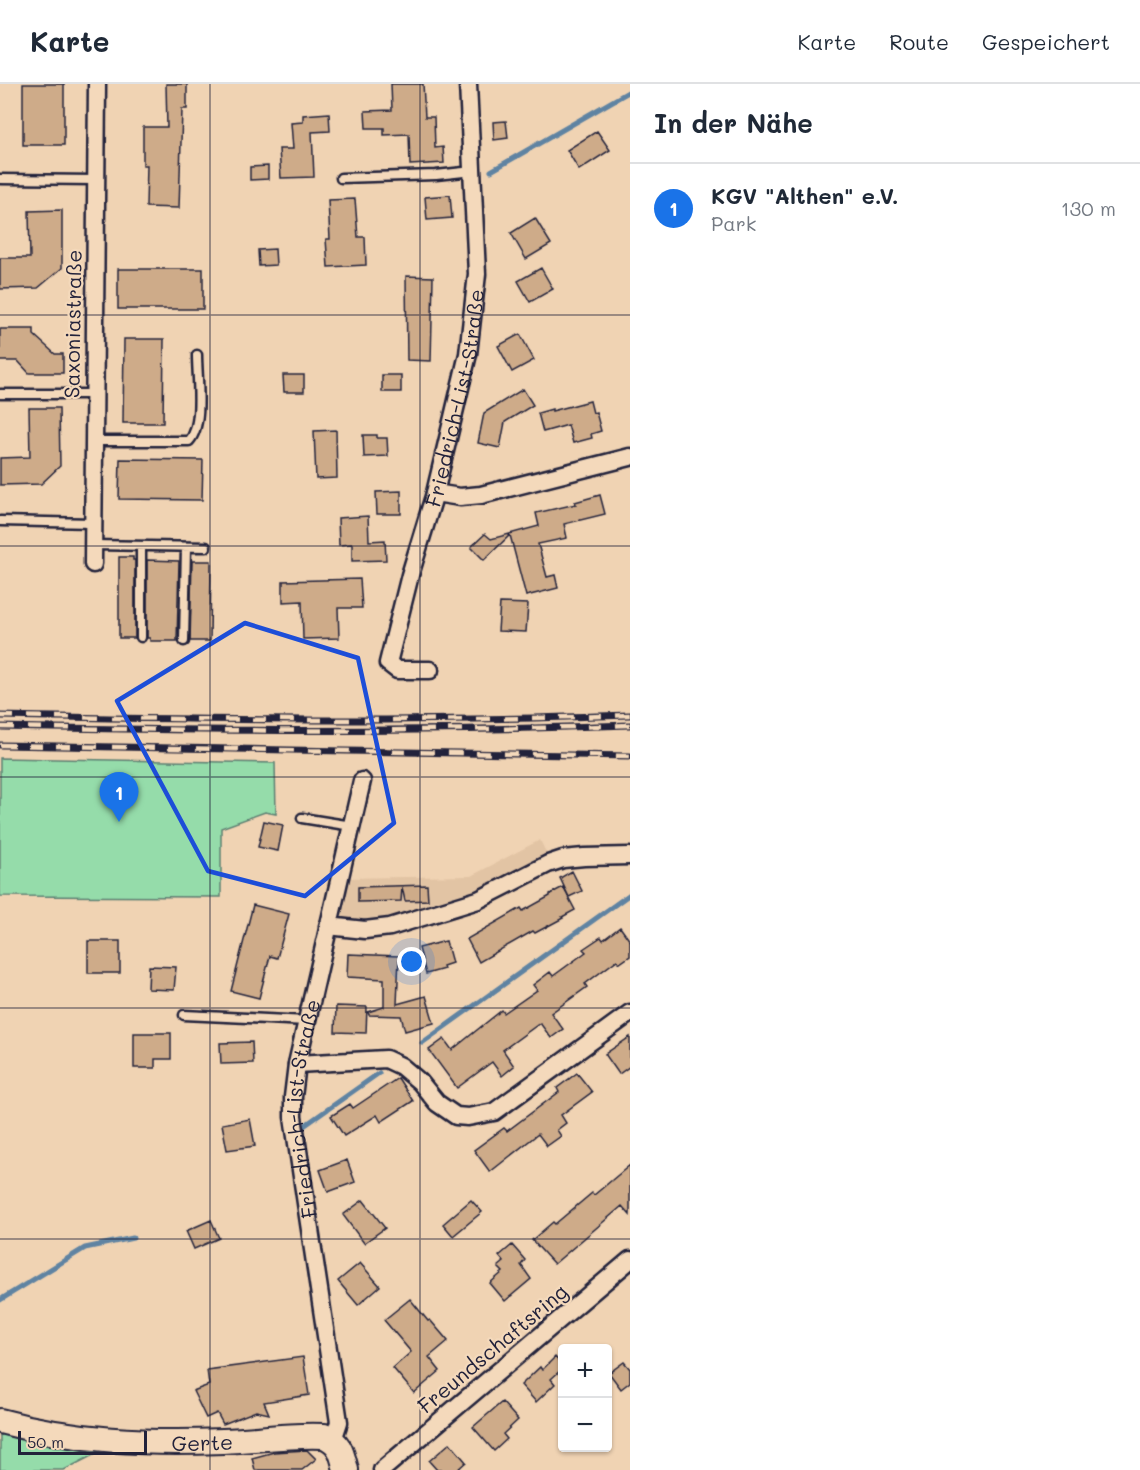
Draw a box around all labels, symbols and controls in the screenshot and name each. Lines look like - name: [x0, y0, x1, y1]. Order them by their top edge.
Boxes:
- text: Karte: [30, 23, 109, 59]
- text: Karte: [798, 28, 856, 55]
- text: Route: [889, 28, 949, 55]
- text: Gespeichert: [982, 28, 1110, 55]
- text: In der Nähe: [654, 106, 813, 140]
- text: KGV "Althen" e.V.: [711, 181, 899, 210]
- text: 1: [669, 195, 678, 221]
- text: 130 m: [1061, 195, 1116, 221]
- text: Park: [711, 210, 756, 236]
- street label: Saxoniastraße: [57, 249, 87, 399]
- street label: Friedrich-List-Straße: [418, 288, 489, 510]
- pin: 1: [100, 772, 138, 822]
- your location: [397, 947, 426, 976]
- street label: Friedrich-List-Straße: [279, 996, 325, 1220]
- street label: Freundschaftsring: [411, 1277, 573, 1419]
- map controls: [558, 1344, 612, 1452]
- button: +: [558, 1344, 612, 1398]
- button: −: [558, 1398, 612, 1452]
- street label: Gerte: [171, 1427, 233, 1456]
- scale bar: [18, 1428, 147, 1456]
- text: 50 m: [27, 1431, 64, 1452]

